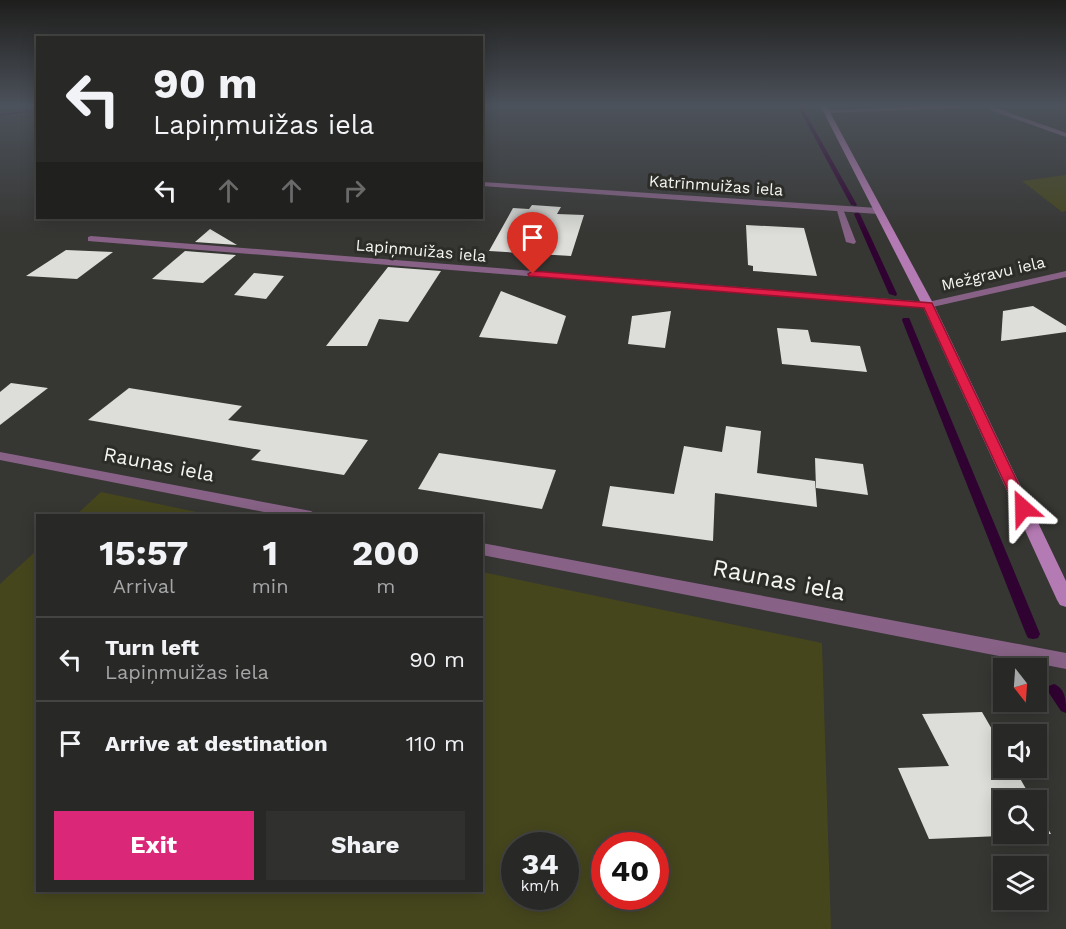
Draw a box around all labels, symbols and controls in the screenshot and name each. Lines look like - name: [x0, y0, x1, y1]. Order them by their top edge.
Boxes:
- text: 90 m: [153, 59, 257, 108]
- icon: left: [54, 60, 132, 138]
- text: Lapiņmuižas iela: [153, 109, 374, 141]
- street label: Katrīnmuižas iela: [648, 171, 784, 200]
- icon: left: [149, 174, 182, 207]
- icon: ahead: [212, 174, 245, 207]
- icon: ahead: [275, 174, 308, 207]
- icon: right: [338, 174, 371, 207]
- pin: [507, 212, 558, 274]
- icon: arrive: [516, 221, 549, 254]
- street label: Lapiņmuižas iela: [355, 235, 487, 266]
- street label: Mežgravu iela: [939, 252, 1047, 295]
- street label: Raunas iela: [102, 442, 216, 486]
- position arrow: [991, 476, 1055, 540]
- text: 15:57: [99, 532, 188, 574]
- text: 1: [262, 532, 278, 574]
- text: 200: [352, 532, 420, 574]
- street label: Raunas iela: [710, 553, 848, 607]
- text: Arrival: [113, 574, 175, 598]
- text: min: [252, 574, 289, 598]
- text: m: [376, 574, 395, 598]
- text: Turn left: [105, 635, 199, 660]
- icon: left: [54, 643, 87, 676]
- text: 90 m: [409, 647, 465, 672]
- north arrow: [993, 658, 1047, 712]
- map controls: [993, 658, 1047, 910]
- text: Lapiņmuižas iela: [105, 660, 269, 684]
- button: sound: [993, 724, 1047, 778]
- icon: arrive: [54, 727, 87, 760]
- text: Arrive at destination: [105, 731, 328, 756]
- text: 110 m: [406, 731, 465, 756]
- button: search: [993, 790, 1047, 844]
- button: Exit: [54, 811, 254, 880]
- button: Share: [266, 811, 465, 880]
- speed limit sign: 40: [591, 832, 669, 910]
- text: 34: [521, 846, 559, 881]
- button: layers: [993, 856, 1047, 910]
- text: km/h: [521, 877, 559, 895]

